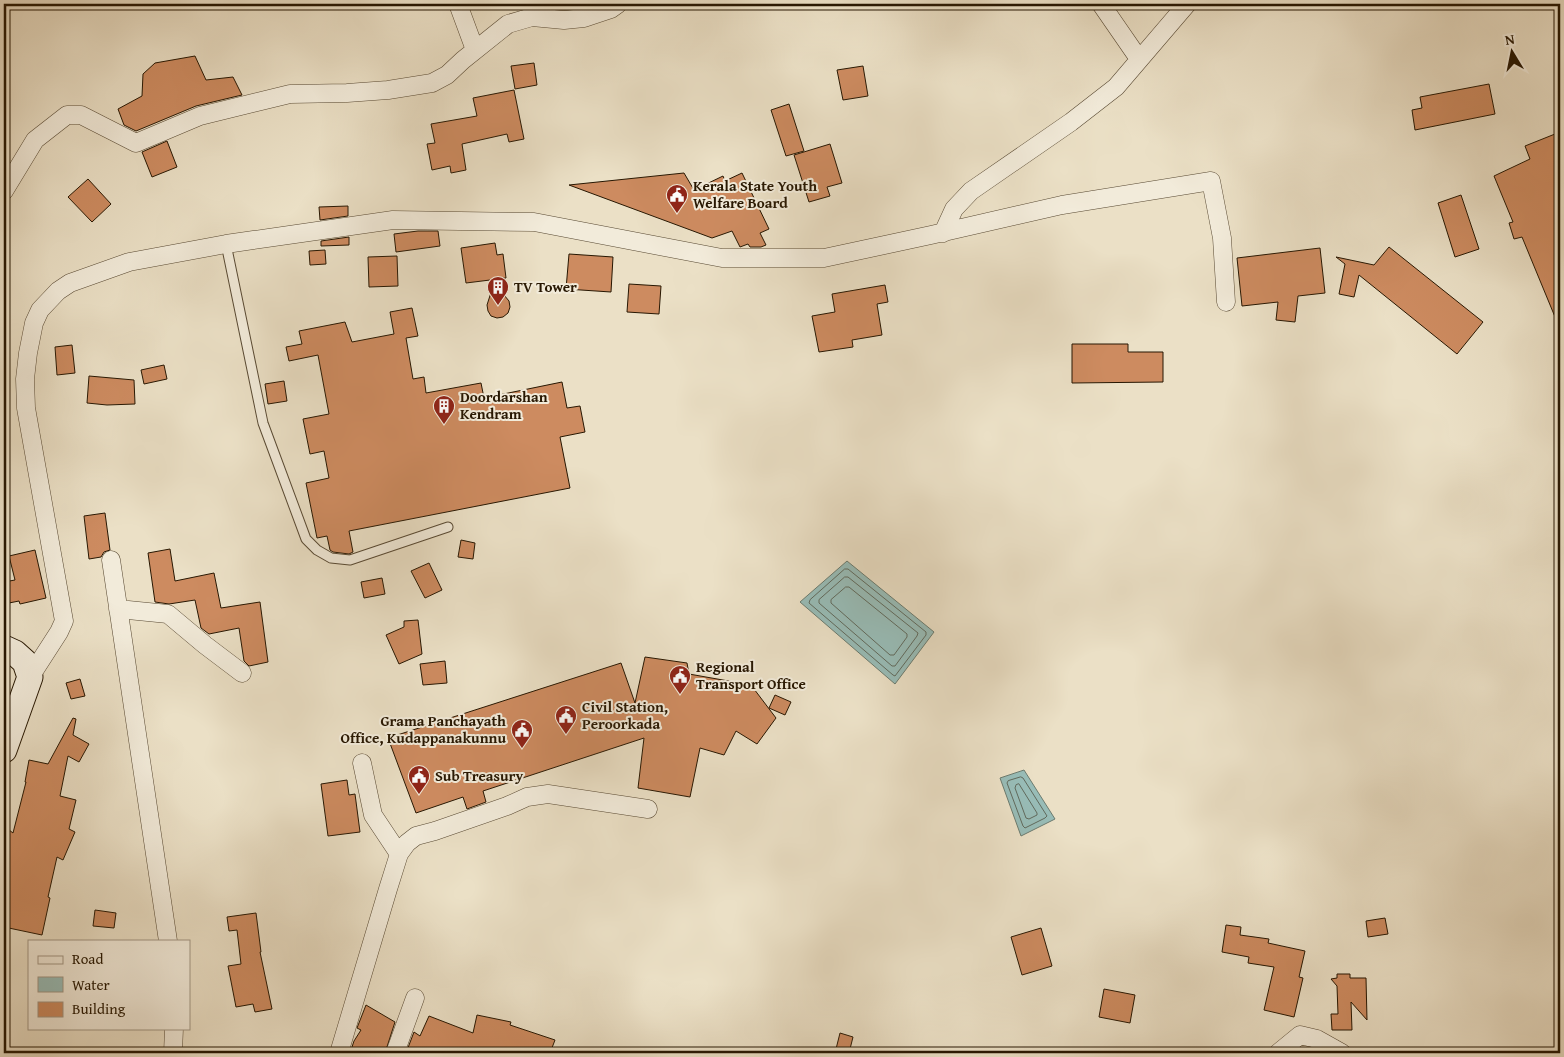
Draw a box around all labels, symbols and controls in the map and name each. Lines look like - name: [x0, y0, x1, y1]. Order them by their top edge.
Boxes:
- north arrow: [1486, 28, 1536, 78]
- text: N: [1503, 28, 1517, 50]
- place label: Kerala State Youth Welfare Board: [693, 175, 817, 213]
- public building icon: Kerala State Youth Welfare Board: [665, 183, 689, 214]
- building icon: TV Tower: [486, 275, 510, 306]
- place label: TV Tower: [514, 276, 577, 297]
- place label: Doordarshan Kendram: [460, 386, 548, 424]
- building icon: Doordarshan Kendram: [432, 394, 456, 425]
- place label: Regional Transport Office: [696, 656, 806, 694]
- public building icon: Regional Transport Office: [668, 664, 692, 695]
- place label: Civil Station, Peroorkada: [582, 696, 668, 734]
- public building icon: Civil Station, Peroorkada: [554, 704, 578, 735]
- place label: Grama Panchayath Office, Kudappanakunnu: [340, 710, 506, 748]
- public building icon: Grama Panchayath Office, Kudappanakunnu: [510, 718, 534, 749]
- public building icon: Sub Treasury: [407, 764, 431, 795]
- place label: Sub Treasury: [435, 765, 524, 786]
- legend: [28, 940, 190, 1030]
- text: Road: [72, 948, 103, 969]
- text: Water: [72, 974, 110, 995]
- text: Building: [72, 998, 126, 1019]

